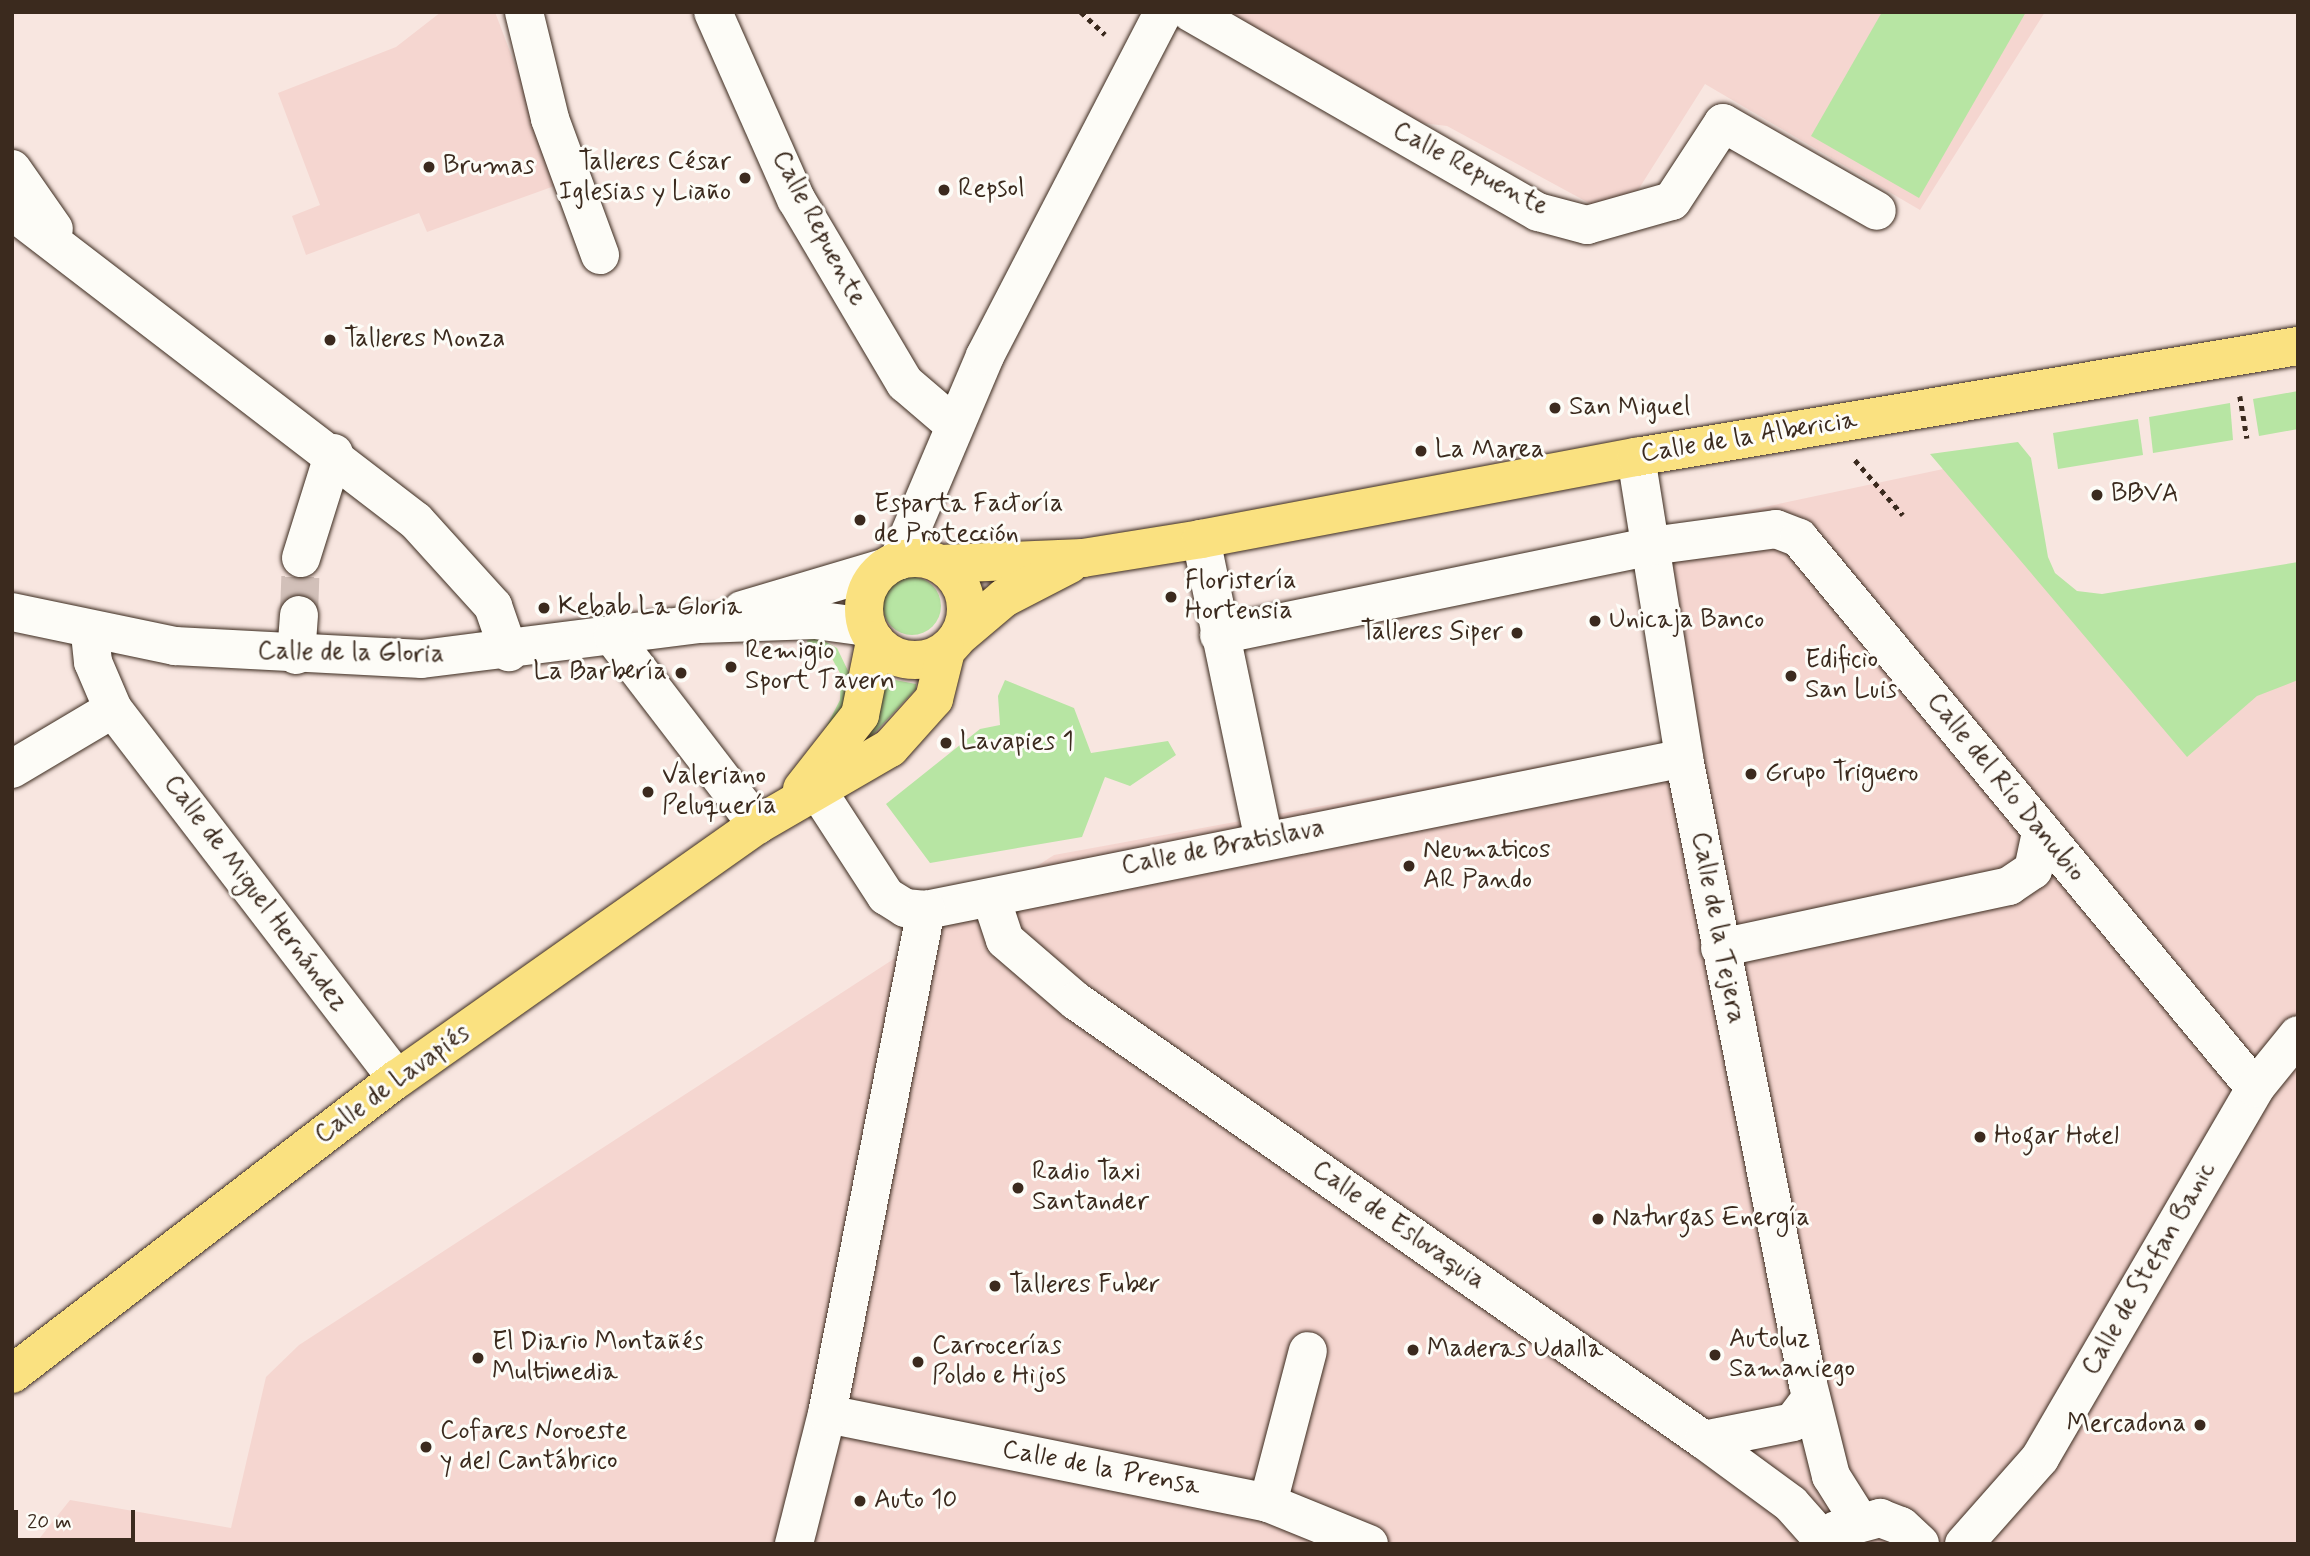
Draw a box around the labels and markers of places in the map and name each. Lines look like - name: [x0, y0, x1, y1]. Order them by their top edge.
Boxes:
- place label: Talleres César Iglesias y Liaño: [559, 147, 731, 208]
- place label: Brumas: [443, 151, 535, 183]
- marker: Brumas: [421, 159, 437, 175]
- marker: Talleres César Iglesias y Liaño: [737, 170, 753, 186]
- place label: Repsol: [958, 174, 1025, 206]
- marker: Repsol: [936, 182, 952, 198]
- place label: Talleres Monza: [344, 324, 507, 356]
- marker: Talleres Monza: [322, 332, 338, 348]
- place label: San Miguel: [1569, 392, 1686, 424]
- marker: San Miguel: [1547, 400, 1563, 416]
- place label: La Marea: [1435, 435, 1546, 467]
- marker: La Marea: [1413, 443, 1429, 459]
- place label: BBVA: [2111, 479, 2179, 511]
- marker: BBVA: [2089, 487, 2105, 503]
- place label: Esparta Factoría de Protección: [874, 489, 1061, 550]
- marker: Esparta Factoría de Protección: [852, 512, 868, 528]
- place label: Floristería Hortensia: [1185, 566, 1297, 628]
- marker: Floristería Hortensia: [1163, 589, 1179, 605]
- place label: Kebab La Gloria: [558, 592, 743, 624]
- marker: Kebab La Gloria: [536, 600, 552, 616]
- place label: Unicaja Banco: [1609, 605, 1766, 637]
- marker: Unicaja Banco: [1587, 613, 1603, 629]
- place label: Talleres Siper: [1358, 617, 1503, 649]
- marker: Talleres Siper: [1509, 625, 1525, 641]
- place label: Remigio Sport Tavern: [745, 636, 890, 698]
- place label: Edificio San Luis: [1805, 645, 1900, 706]
- place label: La Barbería: [533, 657, 667, 689]
- marker: Remigio Sport Tavern: [723, 659, 739, 675]
- marker: La Barbería: [673, 665, 689, 681]
- marker: Edificio San Luis: [1783, 668, 1799, 684]
- place label: Lavapies 1: [960, 727, 1074, 759]
- marker: Lavapies 1: [938, 735, 954, 751]
- place label: Grupo Triguero: [1765, 758, 1916, 790]
- place label: Valeriano Peluquería: [662, 761, 777, 822]
- marker: Grupo Triguero: [1743, 766, 1759, 782]
- marker: Valeriano Peluquería: [640, 784, 656, 800]
- place label: Neumaticos AR Pando: [1423, 835, 1551, 896]
- marker: Neumaticos AR Pando: [1401, 858, 1417, 874]
- place label: Hogar Hotel: [1994, 1121, 2119, 1153]
- marker: Hogar Hotel: [1972, 1129, 1988, 1145]
- place label: Radio Taxi Santander: [1032, 1157, 1149, 1218]
- marker: Radio Taxi Santander: [1010, 1180, 1026, 1196]
- place label: Naturgas Energía: [1612, 1203, 1805, 1235]
- marker: Naturgas Energía: [1590, 1211, 1606, 1227]
- place label: Talleres Fuber: [1009, 1270, 1160, 1302]
- marker: Talleres Fuber: [987, 1278, 1003, 1294]
- place label: Autoluz Samaniego: [1729, 1324, 1855, 1386]
- place label: El Diario Montañés Multimedia: [492, 1327, 701, 1388]
- place label: Carrocerías Poldo e Hijos: [932, 1331, 1067, 1392]
- place label: Maderas Udalla: [1427, 1334, 1602, 1366]
- marker: Maderas Udalla: [1405, 1342, 1421, 1358]
- marker: Autoluz Samaniego: [1707, 1347, 1723, 1363]
- marker: El Diario Montañés Multimedia: [470, 1350, 486, 1366]
- marker: Carrocerías Poldo e Hijos: [910, 1354, 926, 1370]
- place label: Mercadona: [2067, 1409, 2186, 1441]
- place label: Cofares Noroeste y del Cantábrico: [440, 1416, 627, 1478]
- marker: Mercadona: [2192, 1417, 2208, 1433]
- marker: Cofares Noroeste y del Cantábrico: [418, 1439, 434, 1455]
- place label: Auto 10: [874, 1485, 957, 1517]
- marker: Auto 10: [852, 1493, 868, 1509]

